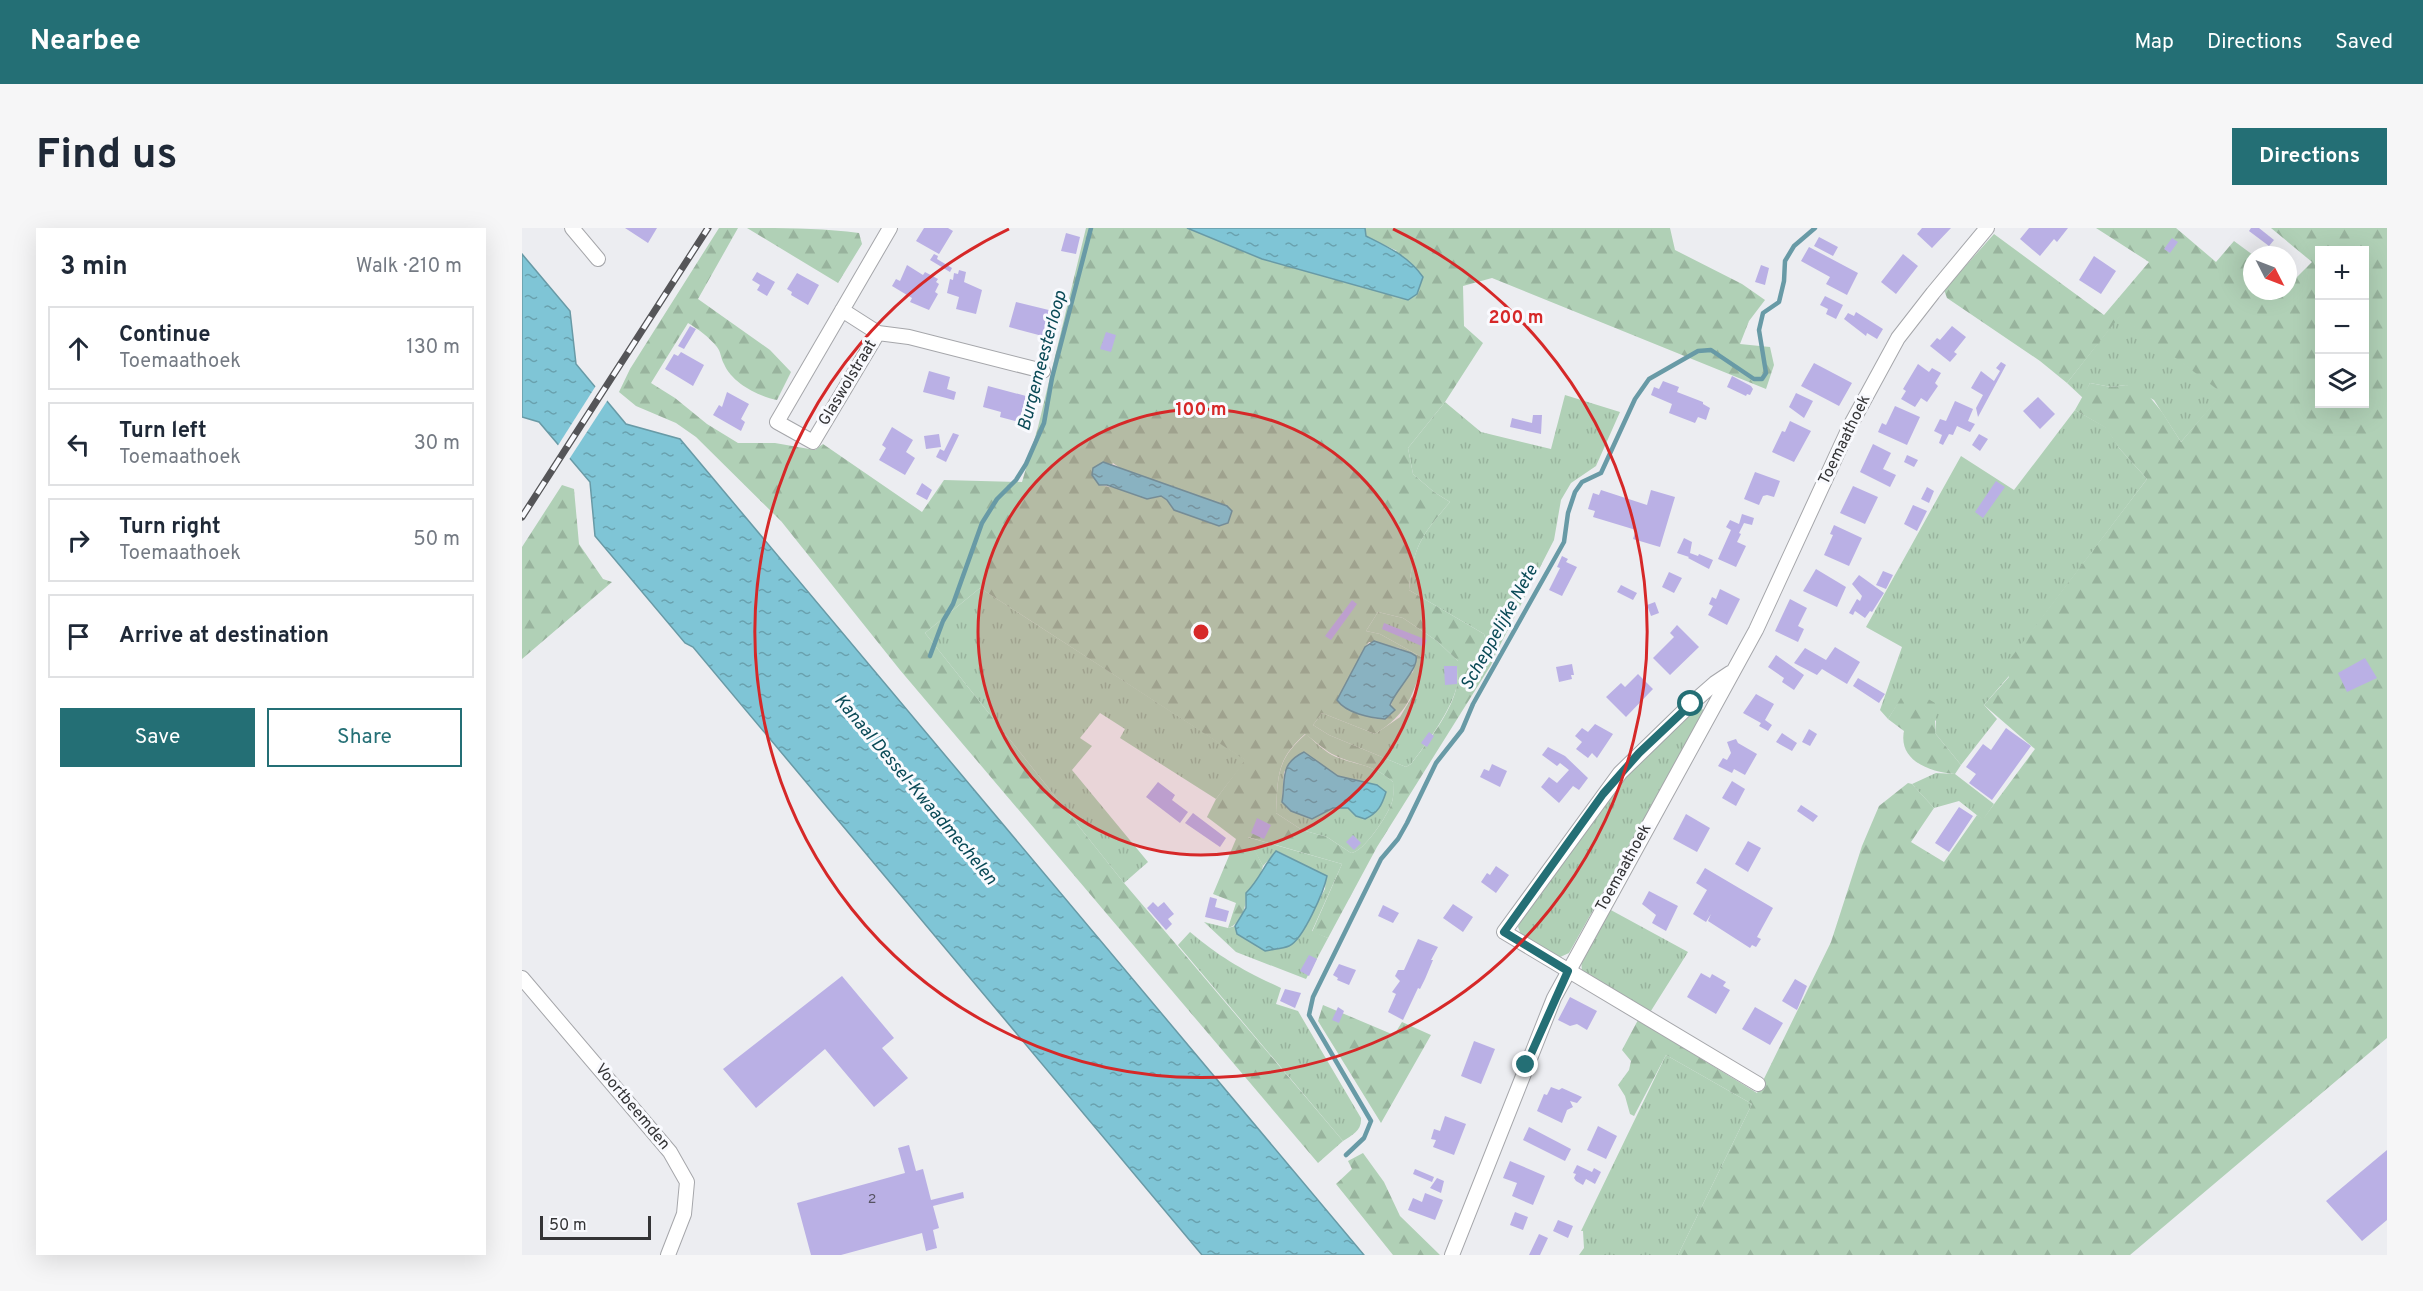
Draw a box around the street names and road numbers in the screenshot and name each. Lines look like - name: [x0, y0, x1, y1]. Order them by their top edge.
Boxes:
- street label: Glaswolstraat: [815, 336, 881, 430]
- street label: Toemaathoek: [1815, 392, 1875, 488]
- street label: Toemaathoek: [1592, 821, 1656, 915]
- street label: Voortbeemden: [590, 1060, 674, 1154]

